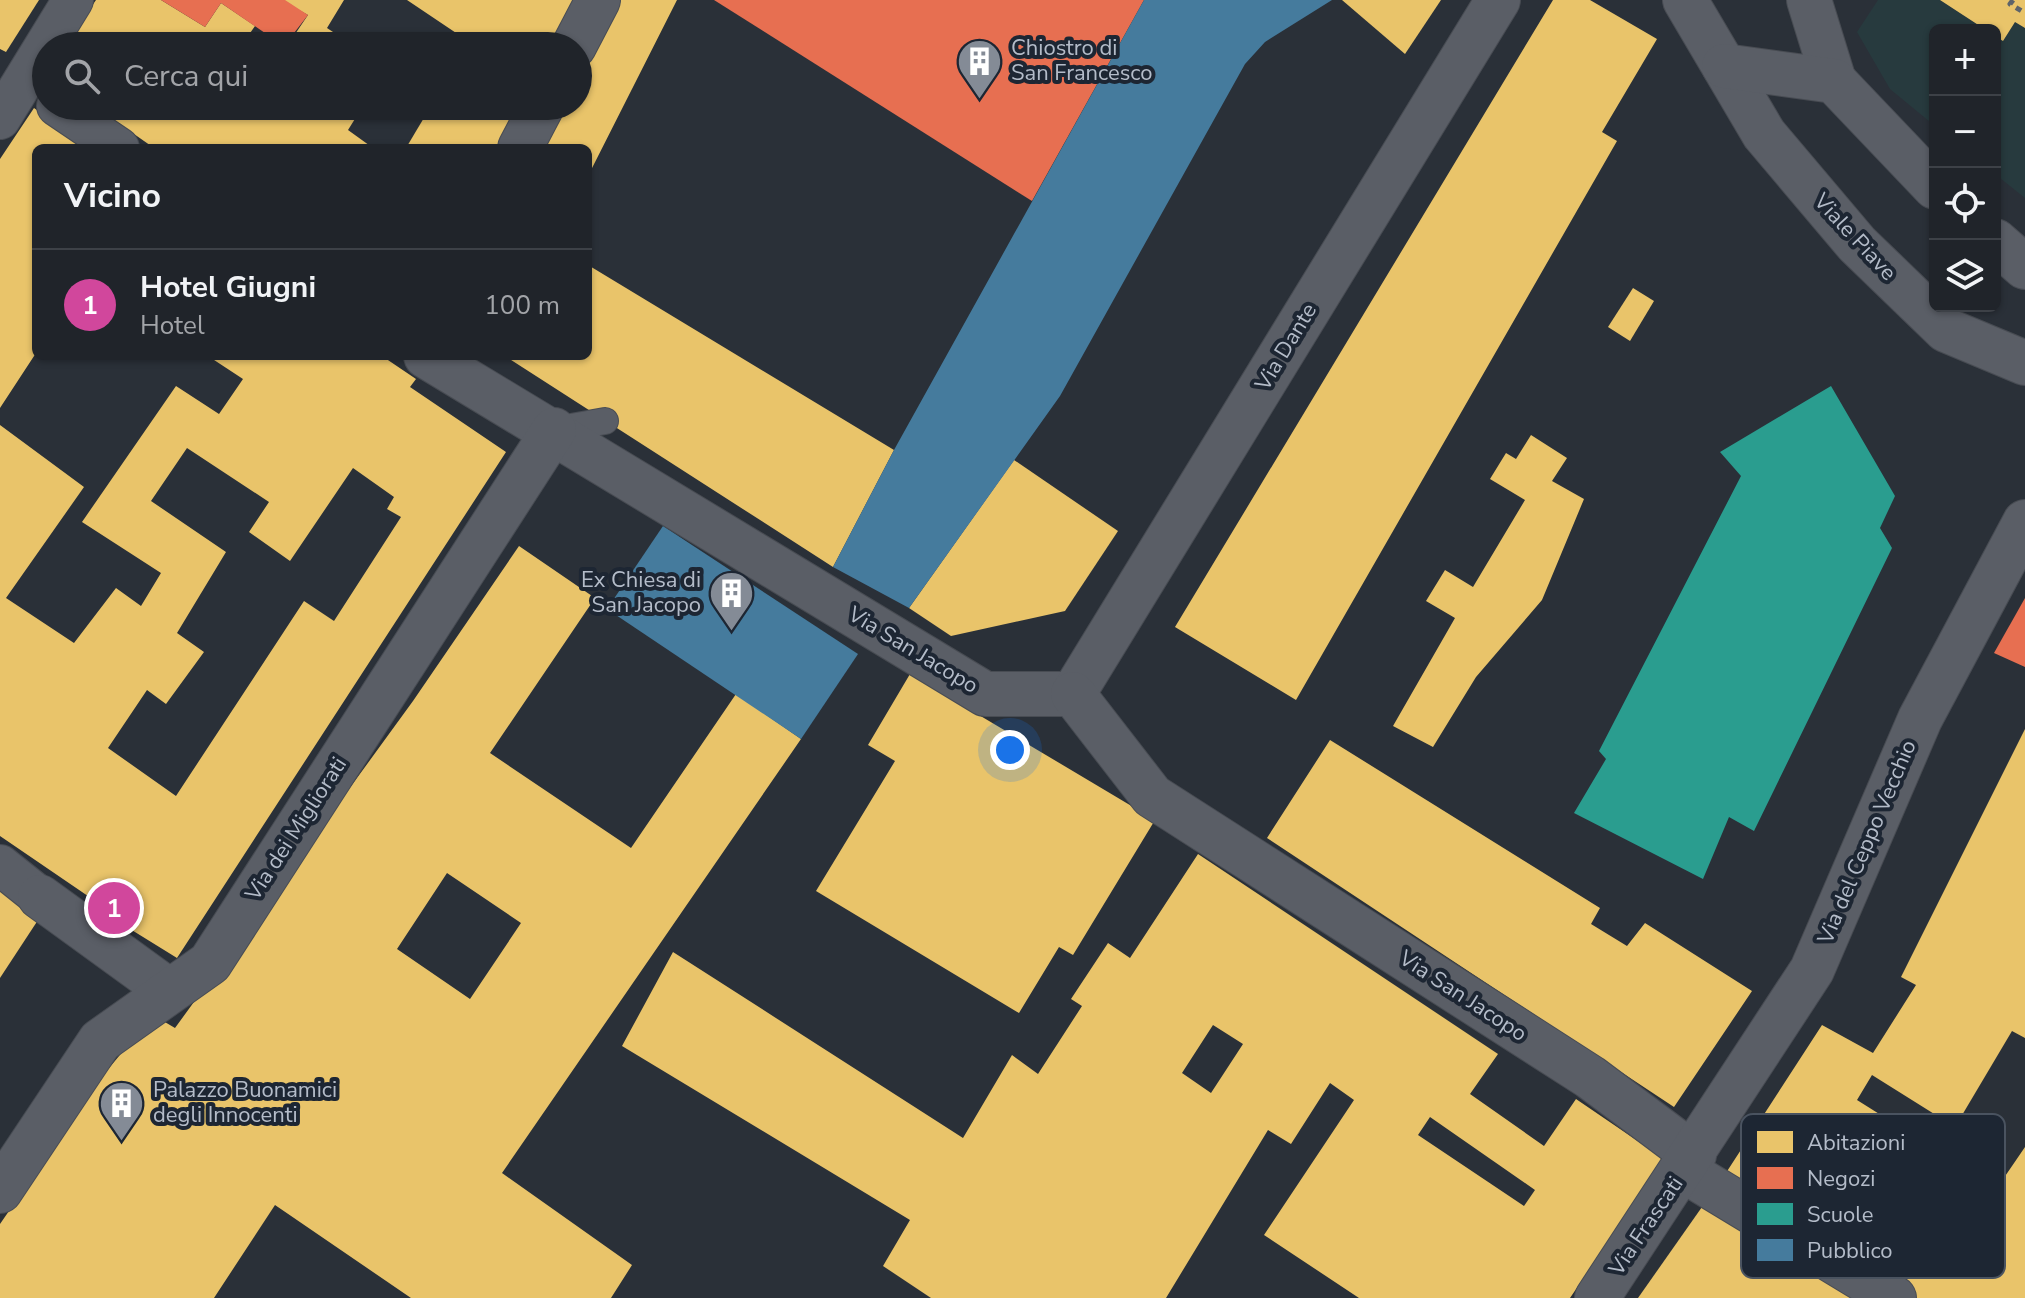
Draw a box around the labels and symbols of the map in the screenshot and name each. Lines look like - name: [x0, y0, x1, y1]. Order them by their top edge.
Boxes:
- place label: Chiostro di San Francesco: [1011, 33, 1153, 88]
- building icon: Chiostro di San Francesco: [956, 37, 1004, 100]
- street label: Viale Piave: [1806, 186, 1903, 287]
- street label: Via Dante: [1248, 298, 1324, 397]
- place label: Ex Chiesa di San Jacopo: [581, 565, 701, 620]
- building icon: Ex Chiesa di San Jacopo: [708, 569, 756, 632]
- street label: Via San Jacopo: [841, 599, 984, 701]
- your location: [990, 730, 1030, 770]
- street label: Via del Ceppo Vecchio: [1810, 735, 1924, 950]
- street label: Via dei Migliorati: [238, 751, 354, 908]
- pin: 1: [88, 878, 140, 938]
- street label: Via San Jacopo: [1392, 943, 1533, 1049]
- place label: Palazzo Buonamici degli Innocenti: [153, 1075, 337, 1130]
- building icon: Palazzo Buonamici degli Innocenti: [98, 1079, 146, 1142]
- legend: [1741, 1114, 2005, 1278]
- text: Abitazioni: [1807, 1128, 1905, 1158]
- text: Negozi: [1807, 1164, 1875, 1194]
- street label: Via Frascati: [1601, 1170, 1690, 1282]
- text: Scuole: [1807, 1200, 1873, 1230]
- text: Pubblico: [1807, 1236, 1893, 1266]

